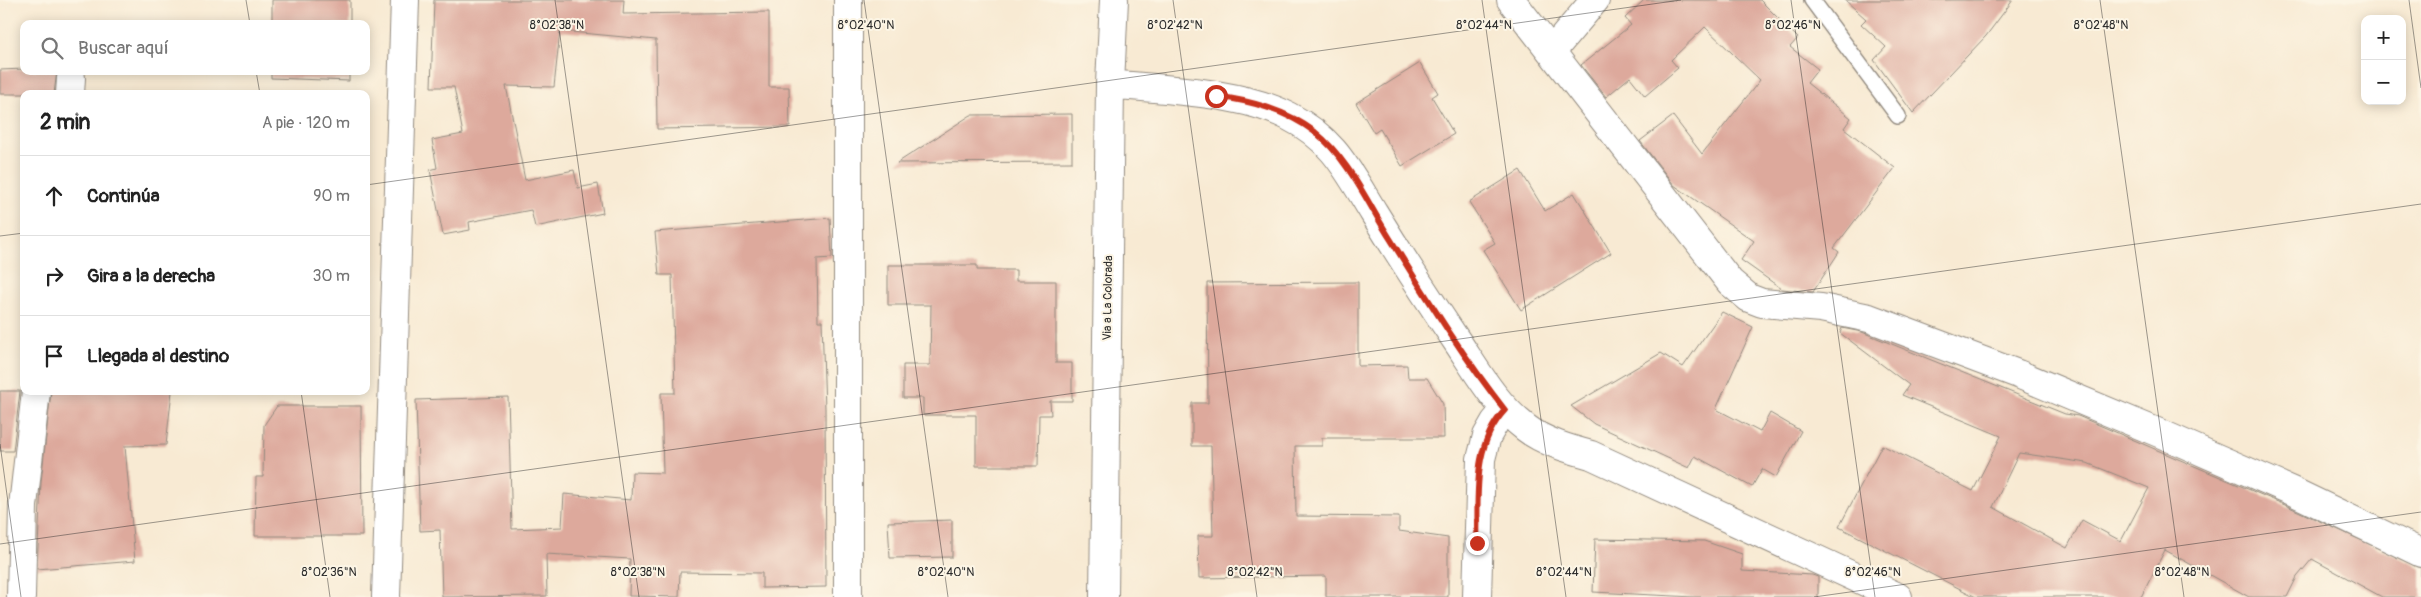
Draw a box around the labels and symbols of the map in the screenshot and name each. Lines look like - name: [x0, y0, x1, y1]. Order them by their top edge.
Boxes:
- text: 8°02'38"N: [530, 18, 584, 33]
- text: 8°02'40"N: [838, 18, 894, 33]
- text: 8°02'42"N: [1147, 18, 1203, 33]
- text: 8°02'44"N: [1456, 18, 1512, 33]
- text: 8°02'46"N: [1765, 18, 1821, 33]
- text: 8°02'48"N: [2074, 18, 2128, 33]
- route start: [1205, 85, 1228, 108]
- street label: Via a La Colorada: [1100, 255, 1116, 341]
- route end: [1466, 532, 1489, 555]
- text: 8°02'36"N: [301, 565, 357, 580]
- text: 8°02'38"N: [611, 565, 665, 580]
- text: 8°02'40"N: [918, 565, 974, 580]
- text: 8°02'42"N: [1227, 565, 1283, 580]
- text: 8°02'44"N: [1536, 565, 1592, 580]
- text: 8°02'46"N: [1845, 565, 1901, 580]
- text: 8°02'48"N: [2155, 565, 2209, 580]

